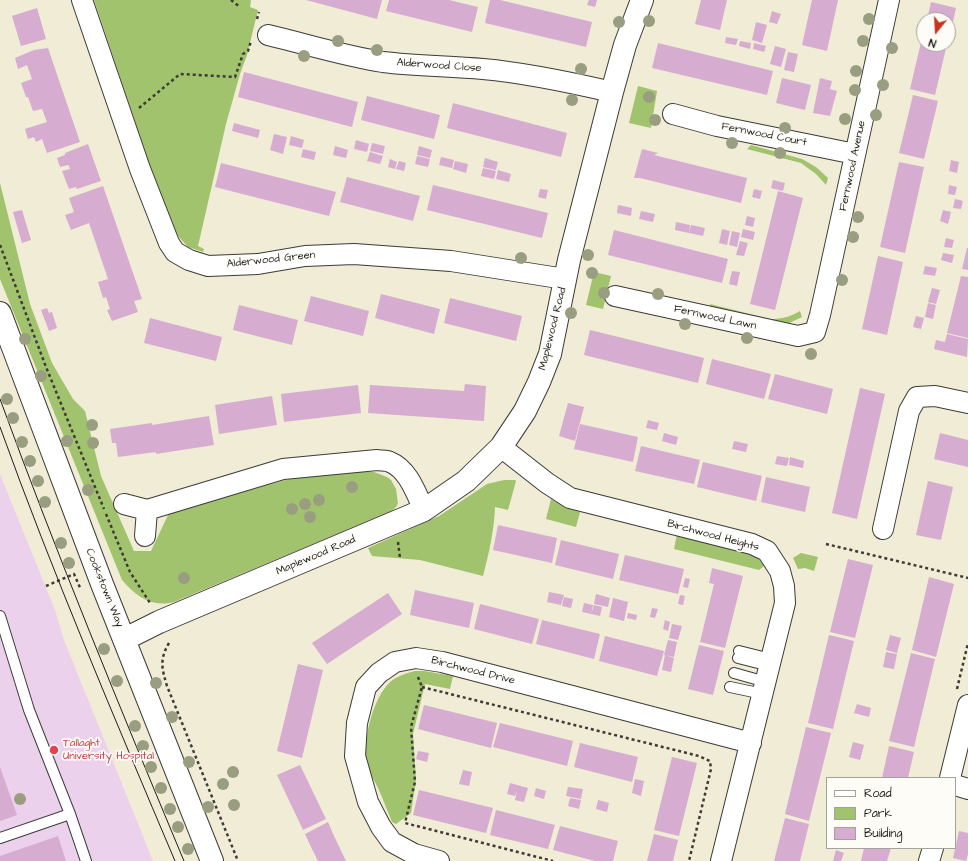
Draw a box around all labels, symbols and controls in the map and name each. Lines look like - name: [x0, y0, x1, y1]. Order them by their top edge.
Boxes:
- north arrow: [916, 12, 956, 52]
- text: N: [927, 35, 938, 51]
- street label: Alderwood Close: [396, 56, 482, 76]
- street label: Fernwood Court: [720, 120, 808, 150]
- street label: Fernwood Avenue: [837, 120, 869, 212]
- street label: Alderwood Green: [226, 249, 316, 271]
- street label: Maplewood Road: [536, 286, 570, 372]
- street label: Fernwood Lawn: [673, 303, 757, 333]
- street label: Birchwood Heights: [666, 517, 760, 555]
- street label: Maplewood Road: [274, 533, 358, 579]
- street label: Cookstown Way: [82, 547, 126, 629]
- street label: Birchwood Drive: [430, 654, 516, 688]
- place label: Tallaght University Hospital: [63, 737, 154, 763]
- marker: Tallaght University Hospital: [48, 744, 60, 756]
- legend: [826, 777, 956, 849]
- text: Road: [864, 785, 892, 802]
- text: Park: [864, 805, 892, 822]
- text: Building: [864, 825, 902, 842]

